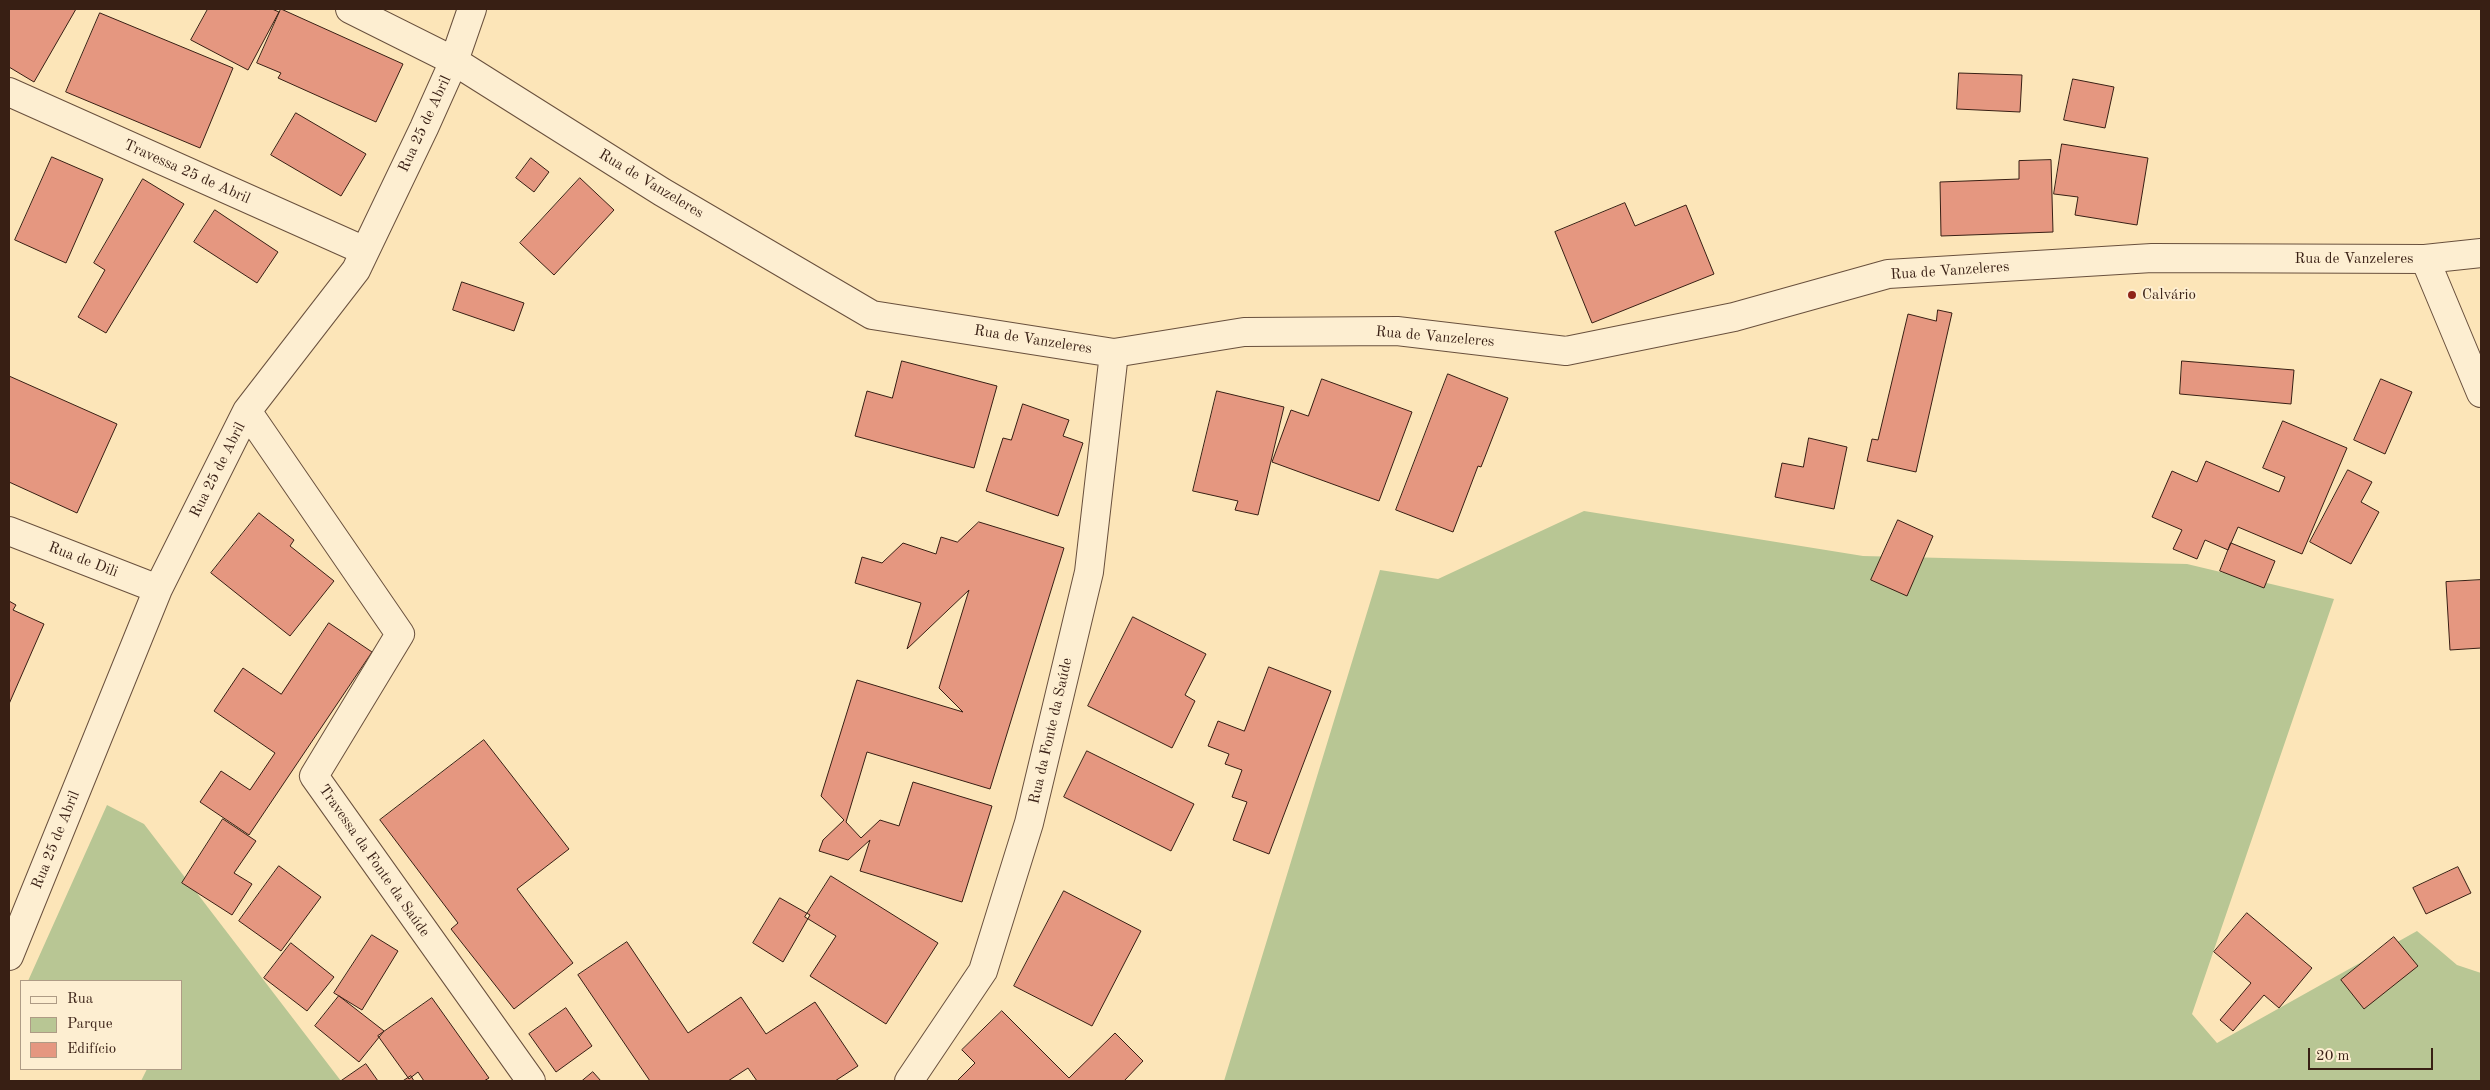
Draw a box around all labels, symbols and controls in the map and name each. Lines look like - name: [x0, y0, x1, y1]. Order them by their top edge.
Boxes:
- street label: Rua 25 de Abril: [395, 73, 455, 175]
- street label: Travessa 25 de Abril: [121, 136, 253, 208]
- street label: Rua de Vanzeleres: [595, 146, 707, 222]
- street label: Rua de Vanzeleres: [2294, 250, 2414, 268]
- street label: Rua de Vanzeleres: [1890, 258, 2010, 284]
- place label: Calvário: [2142, 286, 2196, 304]
- marker: Calvário: [2126, 289, 2138, 301]
- street label: Rua de Vanzeleres: [973, 322, 1093, 358]
- street label: Rua de Vanzeleres: [1375, 323, 1495, 351]
- street label: Rua 25 de Abril: [186, 419, 250, 521]
- street label: Rua de Dili: [46, 538, 120, 582]
- street label: Rua da Fonte da Saúde: [1025, 656, 1077, 806]
- street label: Travessa da Fonte da Saúde: [314, 781, 434, 941]
- street label: Rua 25 de Abril: [28, 788, 84, 892]
- legend: [20, 980, 182, 1070]
- text: Rua: [67, 992, 93, 1007]
- text: Parque: [67, 1017, 113, 1032]
- scale bar: [2310, 1038, 2435, 1070]
- text: Edifício: [67, 1042, 116, 1057]
- text: 20 m: [2316, 1049, 2350, 1064]

